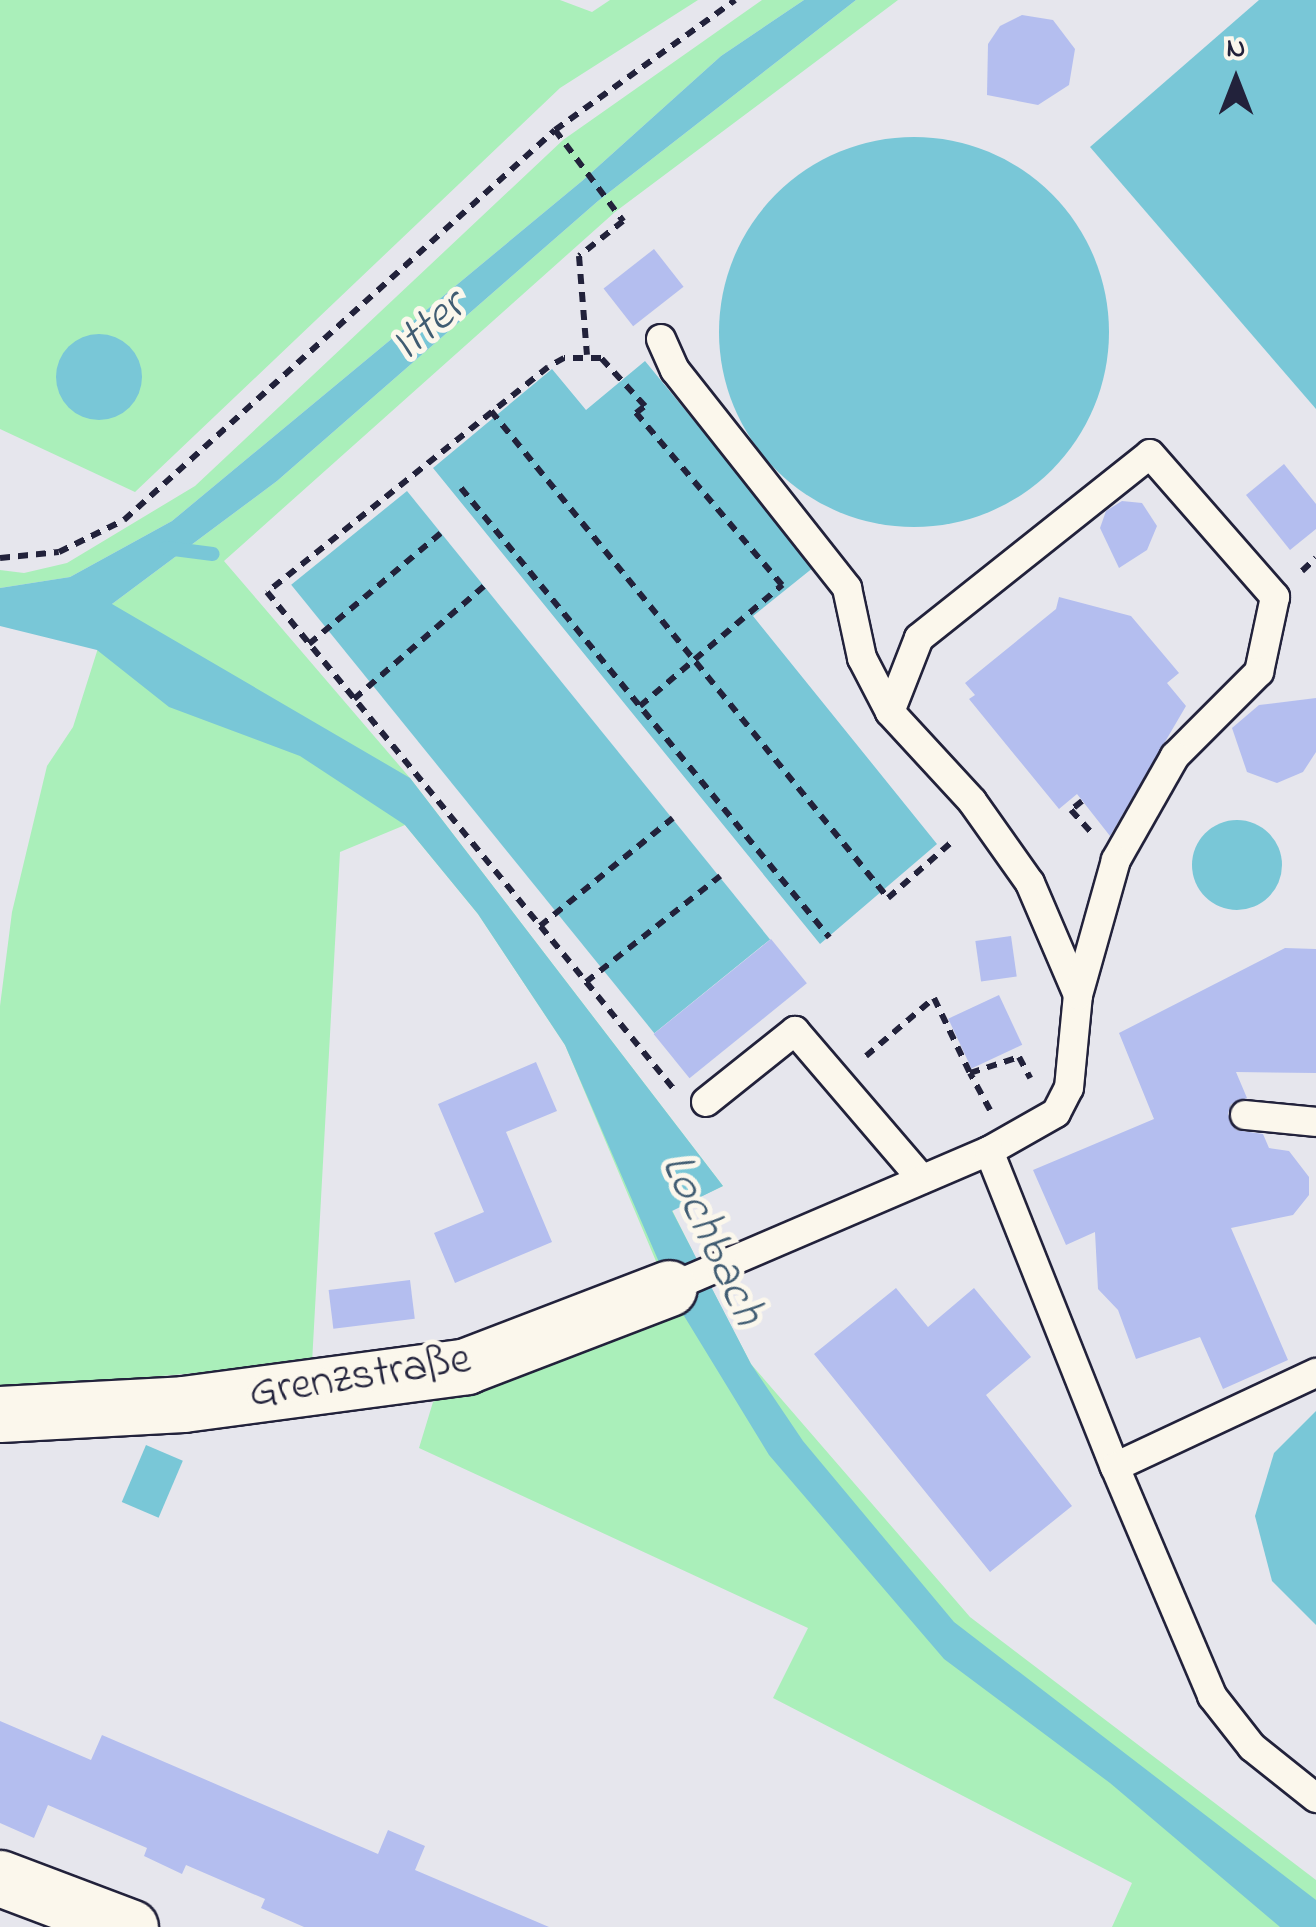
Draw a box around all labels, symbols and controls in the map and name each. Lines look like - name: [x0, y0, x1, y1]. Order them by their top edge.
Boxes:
- text: N: [1227, 29, 1245, 70]
- north arrow: [1186, 30, 1286, 130]
- water label: Itter: [380, 279, 478, 375]
- water label: Lochbach: [646, 1145, 776, 1335]
- street label: Grenzstraße: [245, 1334, 475, 1422]

